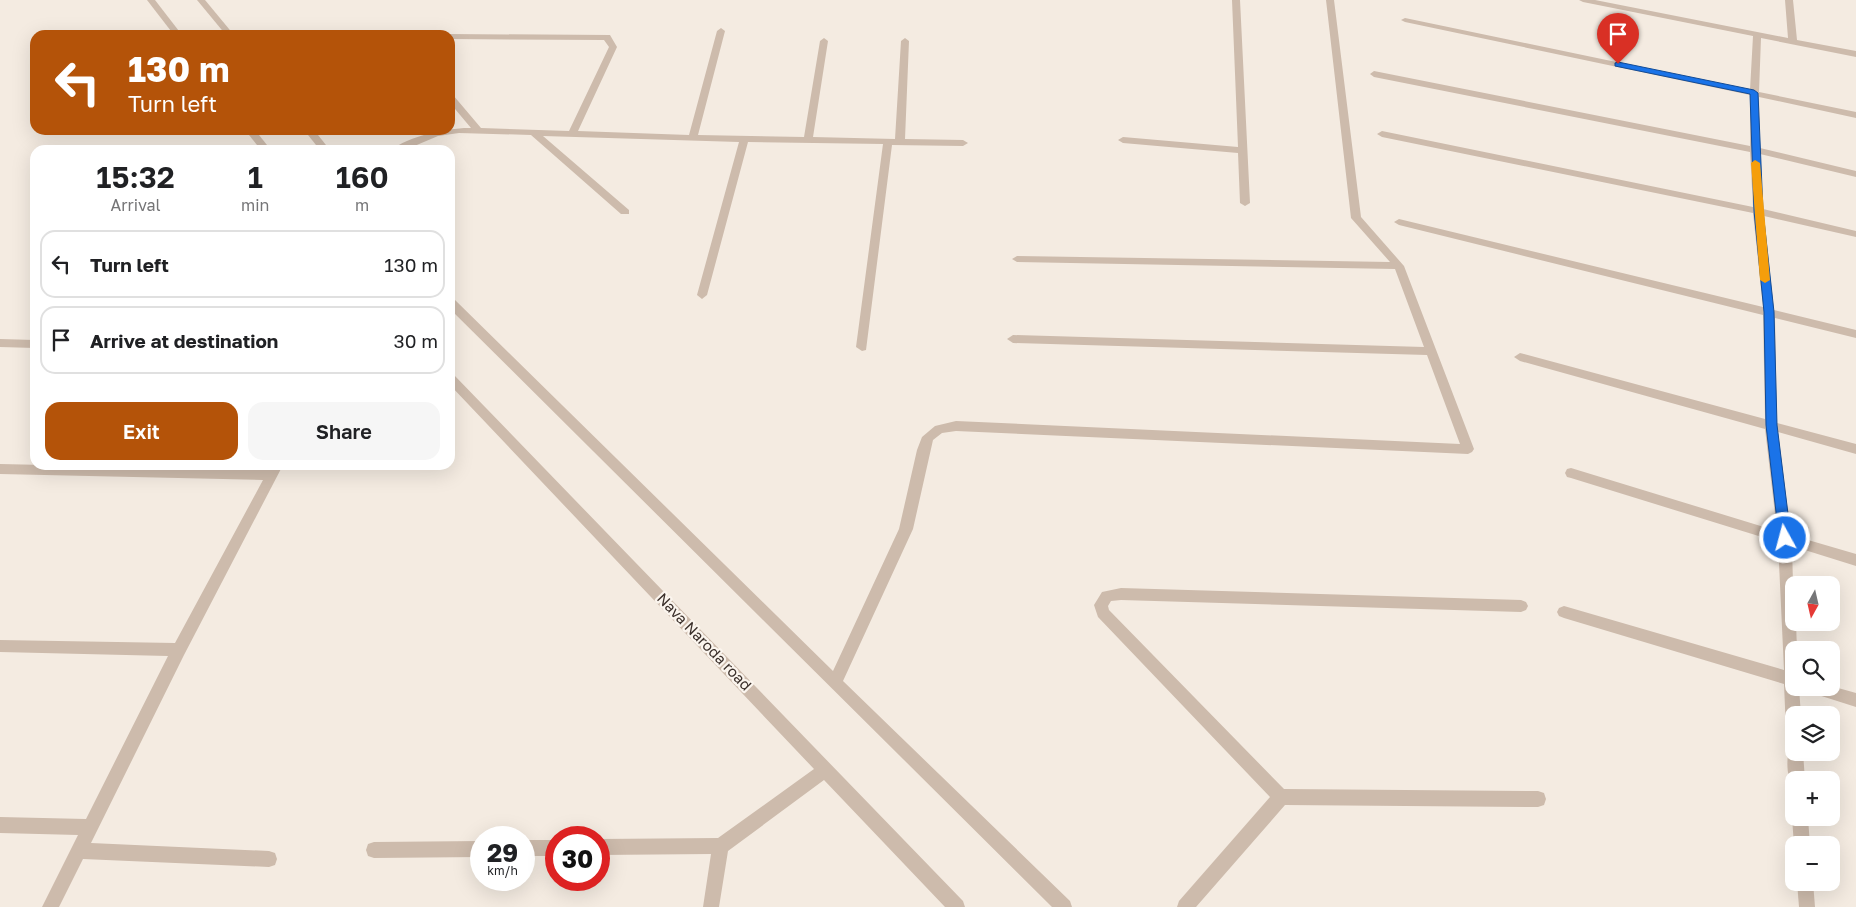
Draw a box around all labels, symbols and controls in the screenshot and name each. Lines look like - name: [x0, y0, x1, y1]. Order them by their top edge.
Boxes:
- pin: [1597, 13, 1639, 64]
- icon: arrive: [1604, 20, 1632, 48]
- text: 130 m: [128, 48, 230, 90]
- icon: left: [45, 50, 110, 115]
- text: Turn left: [128, 90, 217, 117]
- text: 15:32: [96, 159, 175, 195]
- text: 1: [248, 159, 263, 195]
- text: 160: [336, 159, 389, 195]
- text: Arrival: [110, 195, 161, 215]
- text: min: [241, 195, 269, 215]
- text: m: [355, 195, 369, 215]
- icon: left: [47, 250, 75, 278]
- text: Turn left: [90, 253, 169, 276]
- text: 130 m: [384, 253, 438, 276]
- icon: arrive: [47, 326, 75, 354]
- text: Arrive at destination: [90, 329, 278, 352]
- text: 30 m: [394, 329, 438, 352]
- button: Exit: [45, 402, 238, 460]
- button: Share: [248, 402, 440, 460]
- position arrow: [1758, 511, 1810, 563]
- north arrow: [1785, 576, 1840, 631]
- map controls: [1785, 576, 1840, 891]
- street label: Nava Naroda road: [654, 589, 756, 694]
- button: search: [1785, 641, 1840, 696]
- button: layers: [1785, 706, 1840, 761]
- button: +: [1785, 771, 1840, 826]
- speed limit sign: 30: [545, 826, 610, 891]
- button: −: [1785, 836, 1840, 891]
- text: 29: [487, 837, 518, 868]
- text: km/h: [487, 863, 518, 878]

